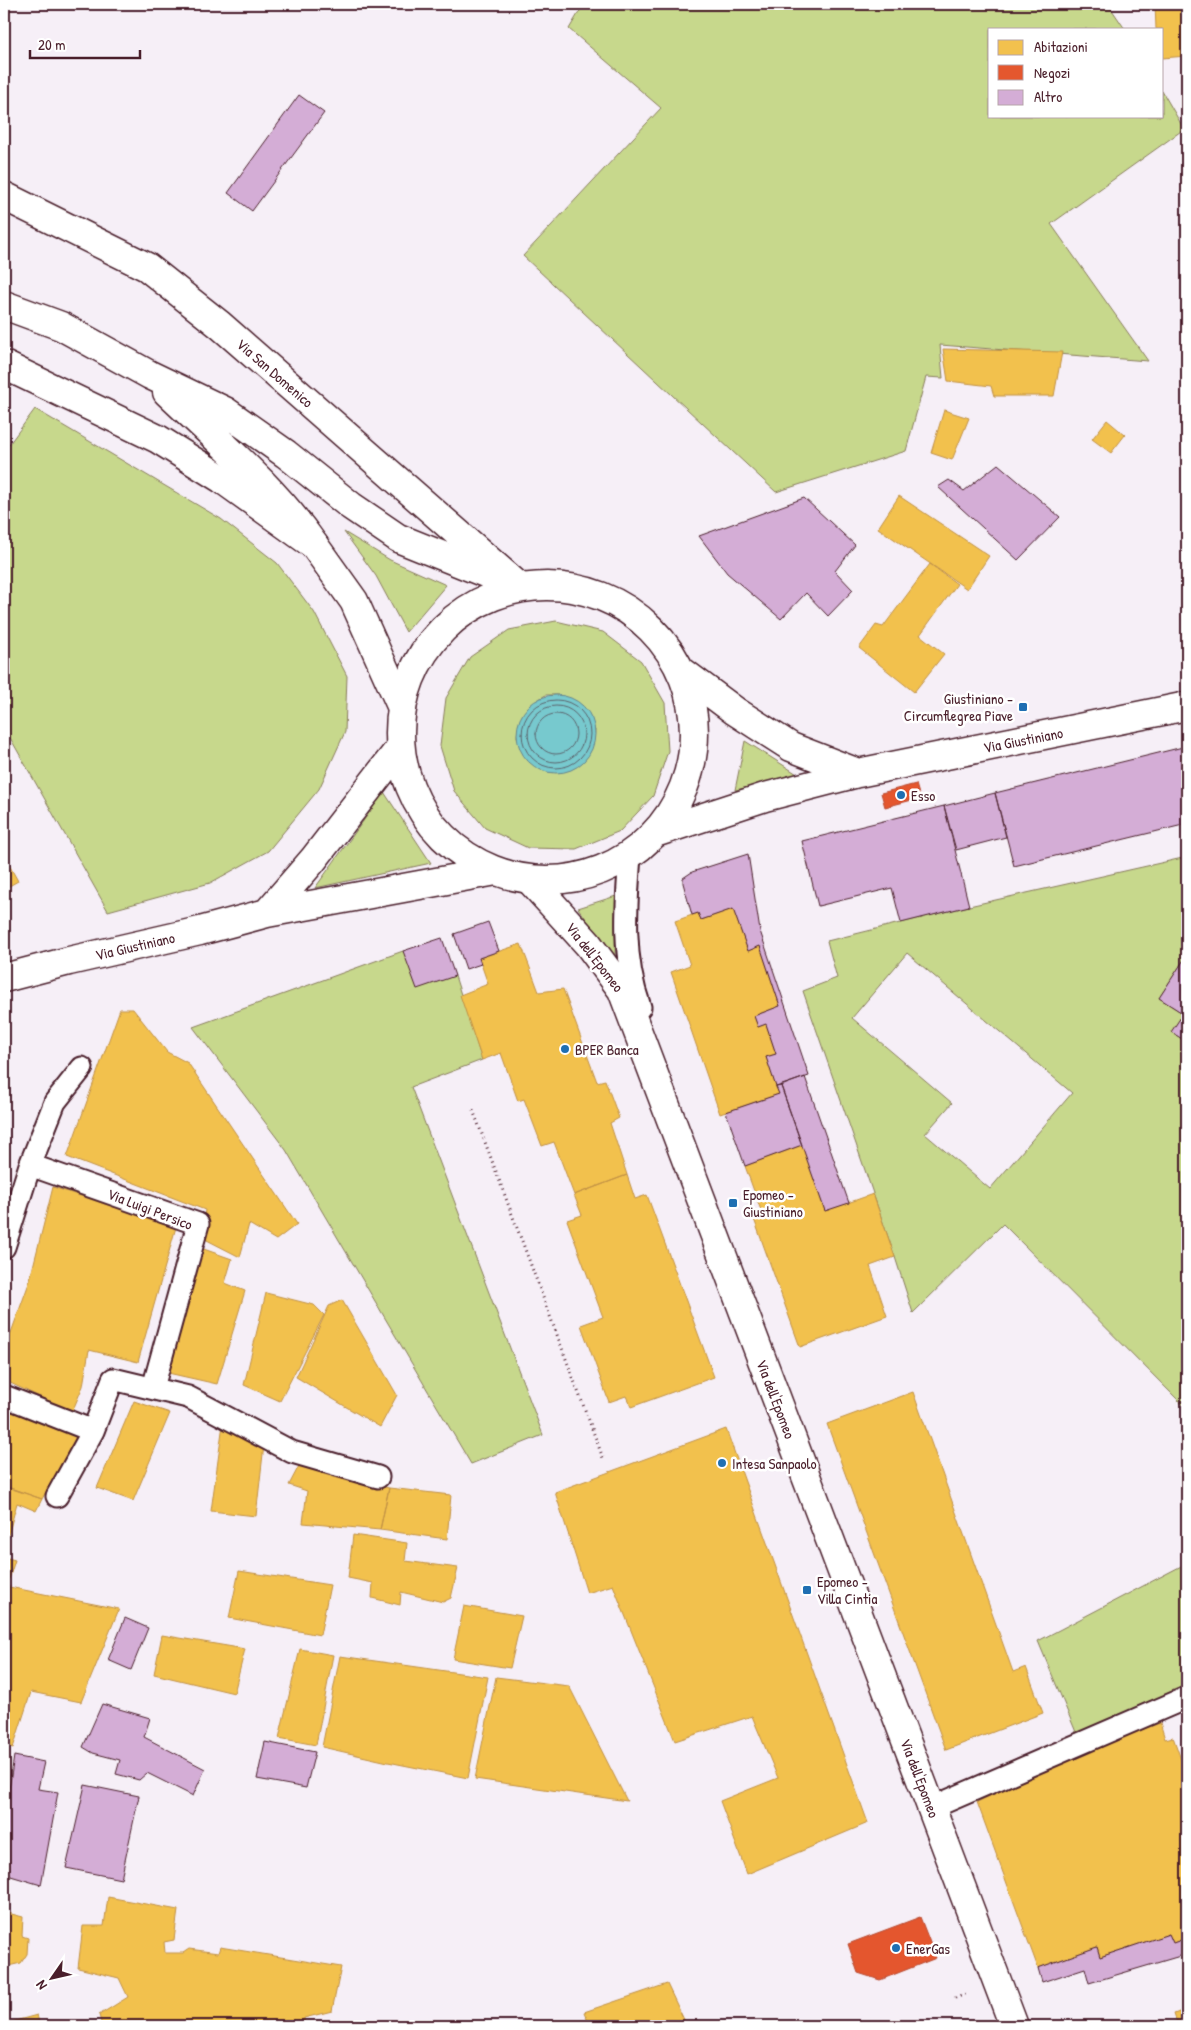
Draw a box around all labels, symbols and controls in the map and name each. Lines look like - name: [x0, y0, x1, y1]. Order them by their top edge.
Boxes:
- scale bar: [30, 28, 140, 60]
- legend: [988, 28, 1164, 118]
- text: 20 m: [38, 34, 65, 55]
- text: Abitazioni: [1034, 36, 1088, 57]
- text: Negozi: [1034, 62, 1070, 83]
- text: Altro: [1034, 86, 1062, 107]
- street label: Via San Domenico: [232, 334, 318, 412]
- place label: Giustiniano - Circumflegrea Piave: [904, 688, 1013, 726]
- marker: Giustiniano - Circumflegrea Piave: [1017, 701, 1029, 713]
- street label: Via Giustiniano: [981, 722, 1065, 758]
- place label: Esso: [911, 785, 935, 806]
- marker: Esso: [895, 789, 907, 801]
- street label: Via dell'Epomeo: [561, 918, 629, 996]
- street label: Via Giustiniano: [93, 927, 177, 965]
- place label: BPER Banca: [575, 1039, 639, 1060]
- marker: BPER Banca: [559, 1043, 571, 1055]
- street label: Via Luigi Persico: [104, 1183, 196, 1235]
- place label: Epomeo - Giustiniano: [743, 1184, 803, 1222]
- marker: Epomeo - Giustiniano: [727, 1197, 739, 1209]
- street label: Via dell'Epomeo: [751, 1356, 801, 1442]
- place label: Intesa Sanpaolo: [732, 1453, 816, 1474]
- marker: Intesa Sanpaolo: [716, 1457, 728, 1469]
- place label: Epomeo - Villa Cintia: [817, 1571, 877, 1609]
- marker: Epomeo - Villa Cintia: [801, 1584, 813, 1596]
- street label: Via dell'Epomeo: [895, 1735, 945, 1821]
- place label: EnerGas: [906, 1938, 950, 1959]
- marker: EnerGas: [890, 1942, 902, 1954]
- north arrow: [28, 1952, 78, 2002]
- text: N: [31, 1977, 51, 1994]

